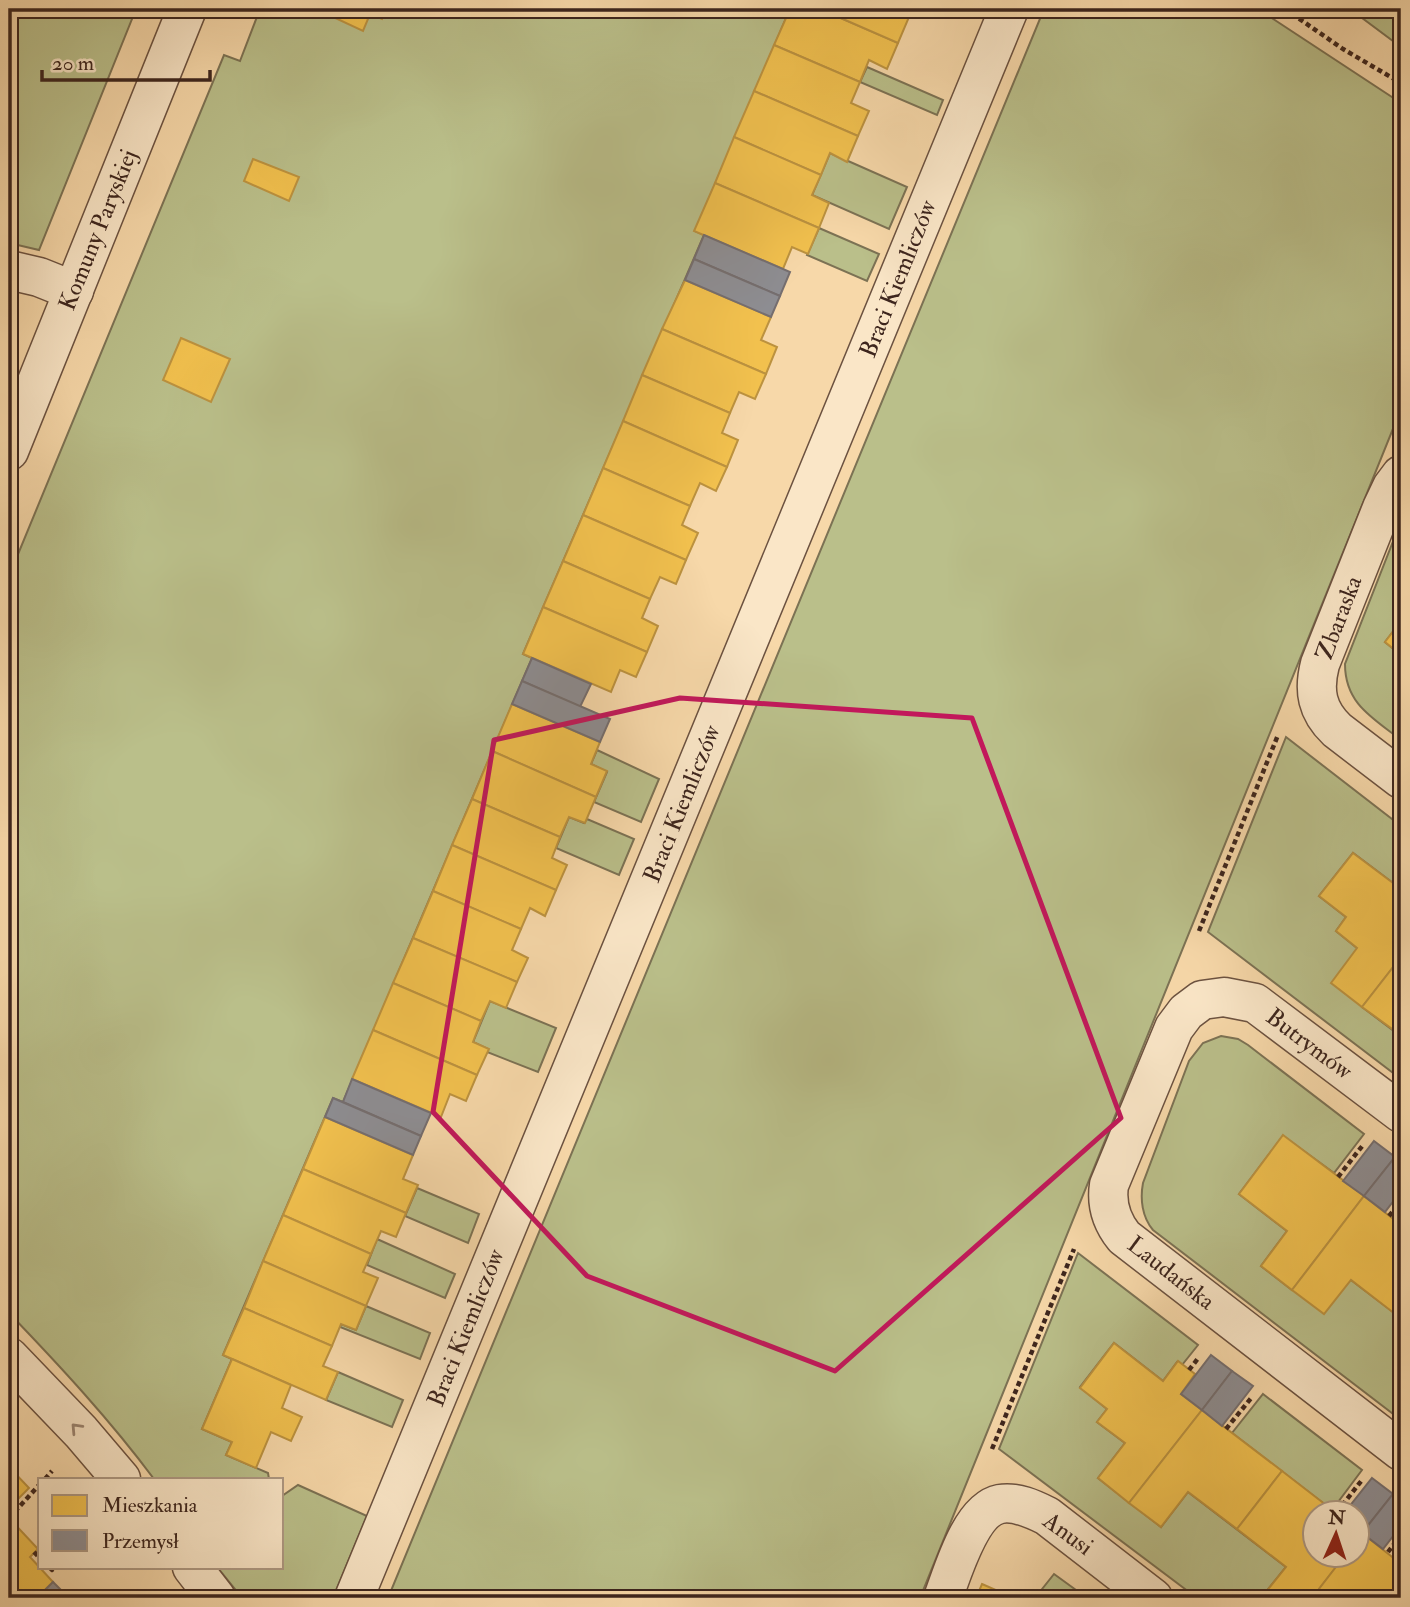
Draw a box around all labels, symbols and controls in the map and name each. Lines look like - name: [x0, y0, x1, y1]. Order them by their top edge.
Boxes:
- scale bar: [42, 38, 210, 82]
- text: 20 m: [52, 50, 94, 77]
- street label: Komuny Paryskiej: [52, 145, 144, 315]
- street label: Braci Kiemliczów: [852, 195, 944, 362]
- street label: Zbaraska: [1309, 570, 1370, 665]
- street label: Braci Kiemliczów: [636, 720, 728, 887]
- street label: Butrymów: [1260, 1002, 1359, 1087]
- street label: Laudańska: [1121, 1229, 1222, 1318]
- street label: Braci Kiemliczów: [420, 1244, 512, 1411]
- one-way arrow: [72, 1423, 84, 1436]
- legend: [38, 1478, 284, 1568]
- text: Mieszkania: [102, 1492, 198, 1519]
- north arrow: [1302, 1498, 1372, 1568]
- street label: Anusi: [1036, 1505, 1099, 1563]
- text: N: [1327, 1506, 1347, 1531]
- text: Przemysł: [102, 1528, 179, 1555]

